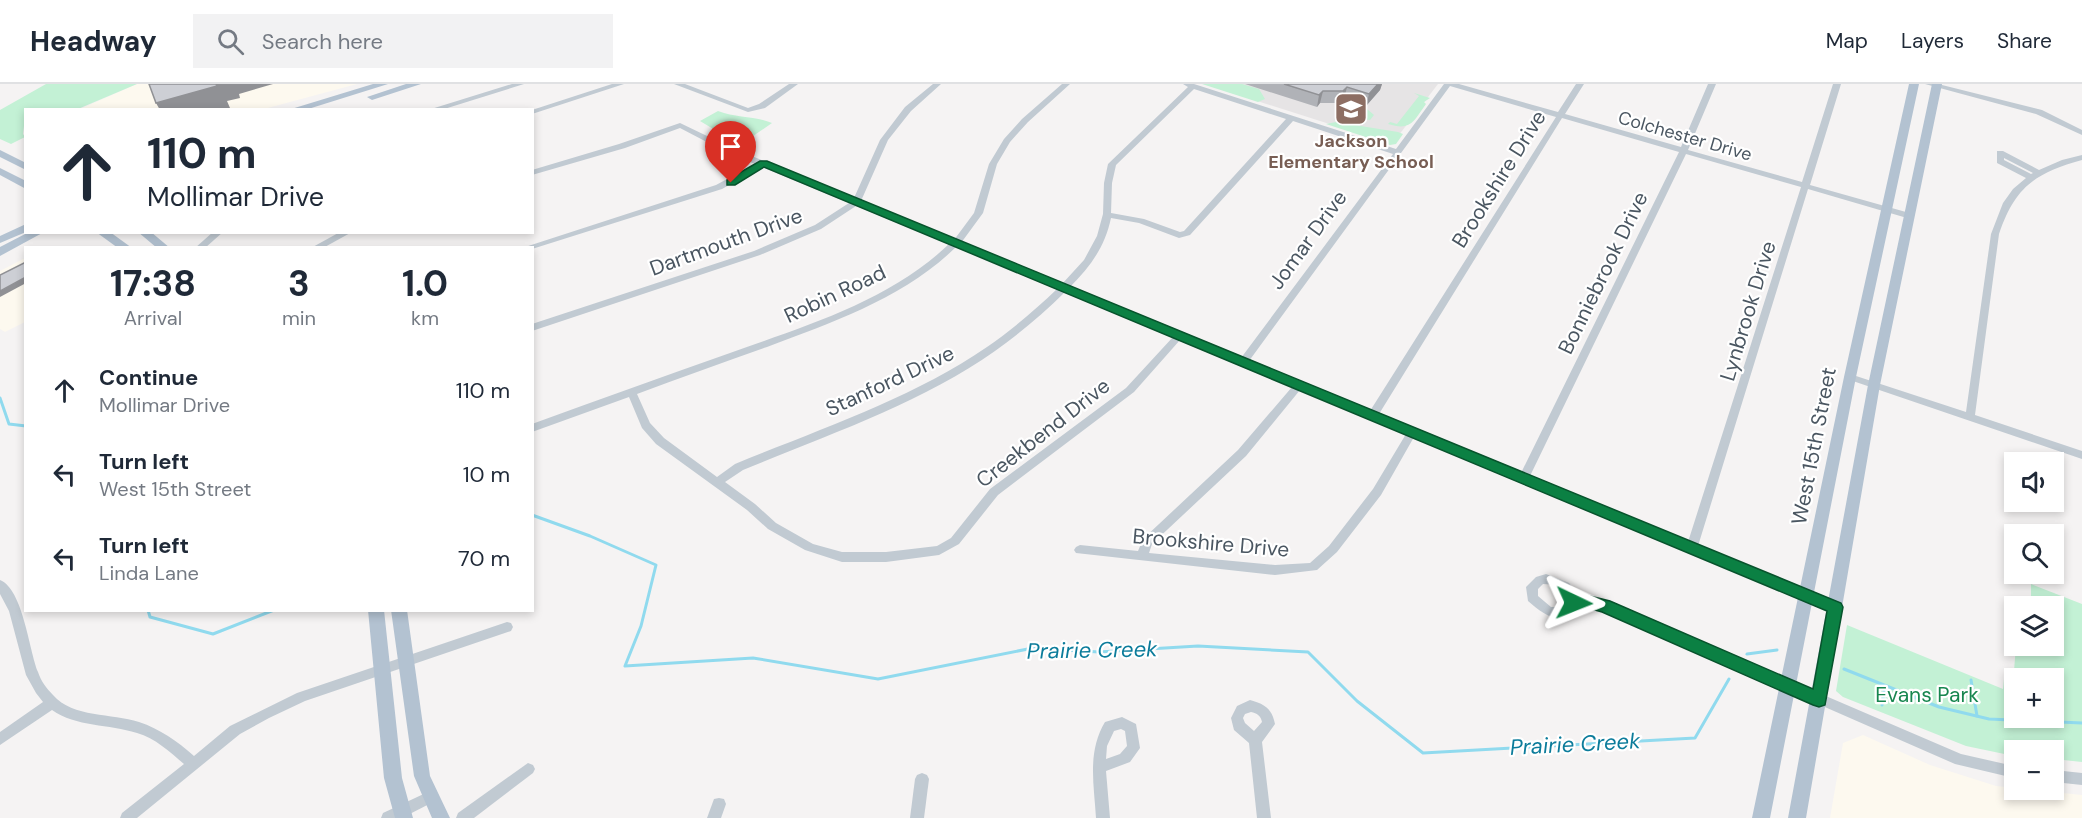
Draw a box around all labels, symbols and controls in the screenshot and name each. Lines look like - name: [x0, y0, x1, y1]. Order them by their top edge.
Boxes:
- search box: [193, 14, 613, 68]
- text: Headway: [30, 23, 157, 60]
- icon: search: [214, 25, 247, 58]
- text: Search here: [262, 27, 383, 56]
- text: Map: [1826, 27, 1868, 55]
- text: Layers: [1901, 27, 1964, 55]
- text: Share: [1997, 27, 2052, 55]
- school or university icon: Jackson Elementary School: [1333, 91, 1369, 127]
- street label: Brookshire Drive: [1445, 105, 1553, 253]
- street label: Colchester Drive: [1615, 105, 1755, 167]
- pin: [705, 121, 756, 183]
- text: 110 m: [147, 126, 257, 181]
- place label: Jackson Elementary School: [1268, 129, 1434, 174]
- icon: arrive: [714, 130, 747, 163]
- icon: ahead: [48, 132, 126, 210]
- text: Mollimar Drive: [147, 179, 324, 214]
- street label: Jomar Drive: [1263, 185, 1354, 295]
- street label: Bonniebrook Drive: [1552, 187, 1655, 359]
- street label: Dartmouth Drive: [646, 201, 806, 283]
- street label: Lynbrook Drive: [1713, 238, 1783, 384]
- street label: Robin Road: [780, 258, 890, 330]
- text: 17:38: [110, 260, 196, 307]
- text: 3: [288, 260, 310, 307]
- text: 1.0: [402, 260, 448, 307]
- text: Arrival: [124, 305, 182, 331]
- text: min: [282, 305, 316, 331]
- text: km: [411, 305, 439, 331]
- street label: Stanford Drive: [821, 339, 959, 423]
- text: Continue: [99, 363, 198, 392]
- street label: West 15th Street: [1785, 365, 1843, 527]
- street label: Creekbend Drive: [970, 372, 1116, 494]
- icon: ahead: [48, 374, 81, 407]
- text: 110 m: [456, 376, 510, 405]
- text: Mollimar Drive: [99, 392, 230, 418]
- text: Turn left: [99, 447, 189, 476]
- map controls: [2004, 452, 2064, 800]
- button: sound: [2004, 452, 2064, 512]
- icon: left: [48, 458, 81, 491]
- text: 10 m: [463, 460, 510, 489]
- text: West 15th Street: [99, 476, 251, 502]
- street label: Brookshire Drive: [1131, 522, 1291, 564]
- button: search: [2004, 524, 2064, 584]
- text: Turn left: [99, 531, 189, 560]
- icon: left: [48, 542, 81, 575]
- text: 70 m: [458, 544, 510, 573]
- text: Linda Lane: [99, 560, 199, 586]
- position arrow: [1542, 571, 1606, 635]
- button: layers: [2004, 596, 2064, 656]
- water label: Prairie Creek: [1026, 634, 1158, 666]
- button: +: [2004, 668, 2064, 728]
- park label: Evans Park: [1875, 681, 1979, 709]
- water label: Prairie Creek: [1509, 726, 1642, 762]
- button: −: [2004, 740, 2064, 800]

